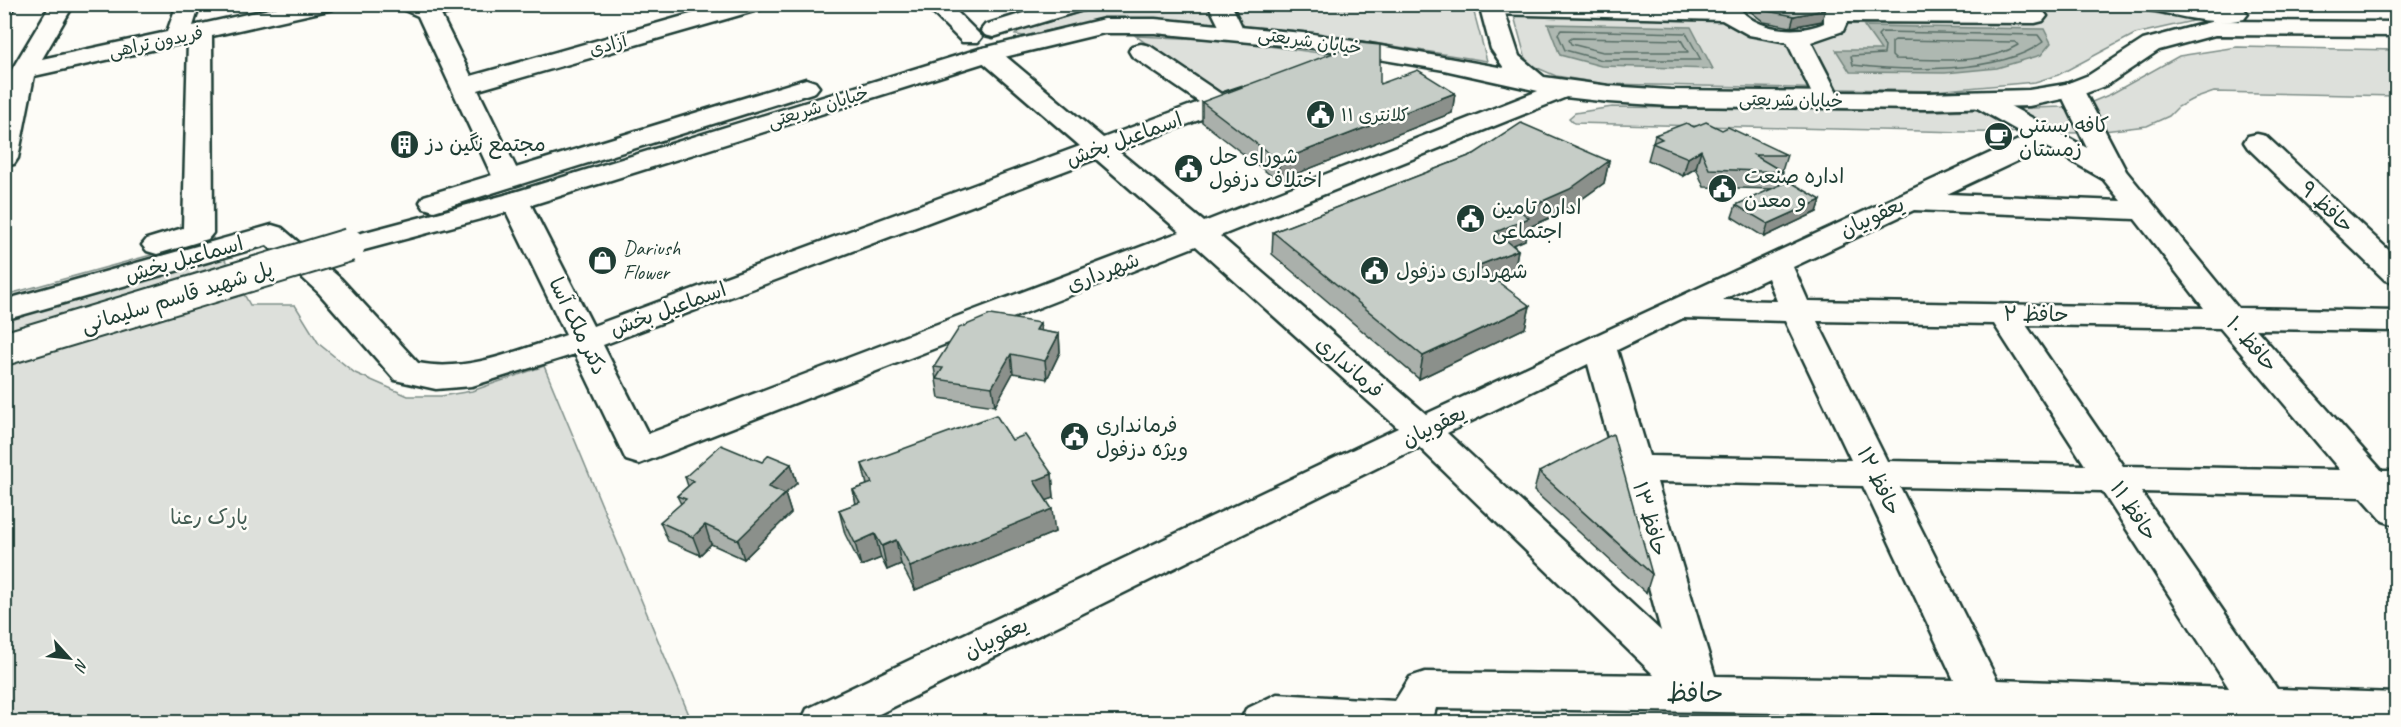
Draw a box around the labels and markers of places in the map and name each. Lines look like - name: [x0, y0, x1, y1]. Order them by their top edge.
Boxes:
- public building icon: کلانتری ۱۱: [1304, 99, 1336, 131]
- place label: کلانتری ۱۱: [1341, 104, 1409, 126]
- place label: کافه بستنی زمستان: [2019, 112, 2109, 162]
- cafe icon: کافه بستنی زمستان: [1982, 121, 2014, 153]
- building icon: مجتمع نگین دز: [389, 128, 421, 160]
- place label: مجتمع نگین دز: [424, 131, 546, 159]
- place label: شورای حل اختلاف دزفول: [1209, 143, 1322, 193]
- public building icon: شورای حل اختلاف دزفول: [1172, 152, 1204, 184]
- place label: اداره صنعت و معدن: [1744, 163, 1844, 213]
- public building icon: اداره صنعت و معدن: [1707, 172, 1739, 204]
- place label: اداره تامین اجتماعی: [1492, 194, 1582, 245]
- public building icon: اداره تامین اجتماعی: [1455, 203, 1487, 235]
- place label: Dariush Flower: [623, 235, 681, 285]
- shop icon: Dariush Flower: [586, 244, 618, 276]
- public building icon: شهرداری دزفول: [1359, 255, 1391, 287]
- place label: شهرداری دزفول: [1396, 258, 1528, 284]
- place label: فرمانداری ویژه دزفول: [1096, 412, 1188, 462]
- public building icon: فرمانداری ویژه دزفول: [1059, 421, 1091, 453]

